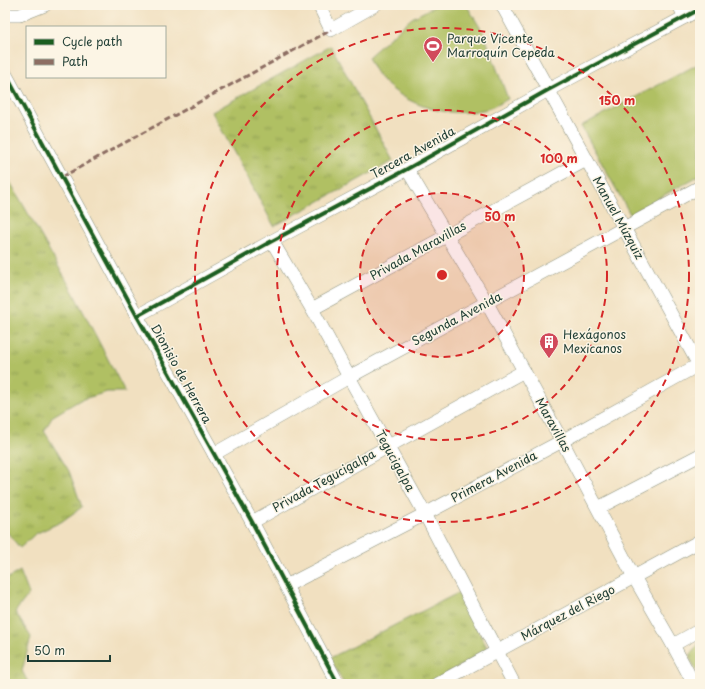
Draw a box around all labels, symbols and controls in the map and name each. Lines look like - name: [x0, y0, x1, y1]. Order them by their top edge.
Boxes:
- legend: [26, 26, 166, 78]
- place label: Parque Vicente Marroquín Cepeda: [447, 29, 555, 61]
- text: Cycle path: [62, 32, 123, 50]
- sports icon: Parque Vicente Marroquín Cepeda: [422, 35, 444, 63]
- text: Path: [62, 52, 88, 70]
- text: 150 m: [599, 91, 635, 109]
- street label: Tercera Avenida: [367, 121, 458, 183]
- text: 100 m: [540, 149, 578, 167]
- street label: Manuel Múzquiz: [589, 173, 649, 262]
- text: 50 m: [484, 207, 516, 225]
- street label: Privada Maravillas: [366, 216, 469, 284]
- centre of rings: [435, 268, 449, 282]
- street label: Segunda Avenida: [408, 287, 505, 349]
- street label: Dionisio de Herrera: [147, 321, 217, 427]
- place label: Hexágonos Mexicanos: [563, 325, 626, 357]
- building icon: Hexágonos Mexicanos: [538, 331, 560, 359]
- street label: Maravillas: [532, 394, 576, 455]
- street label: Tegucigalpa: [372, 427, 420, 495]
- street label: Privada Tegucigalpa: [269, 444, 379, 516]
- street label: Primera Avenida: [447, 446, 540, 506]
- street label: Márquez del Riego: [517, 580, 618, 645]
- scale bar: [28, 637, 110, 663]
- text: 50 m: [34, 641, 65, 659]

